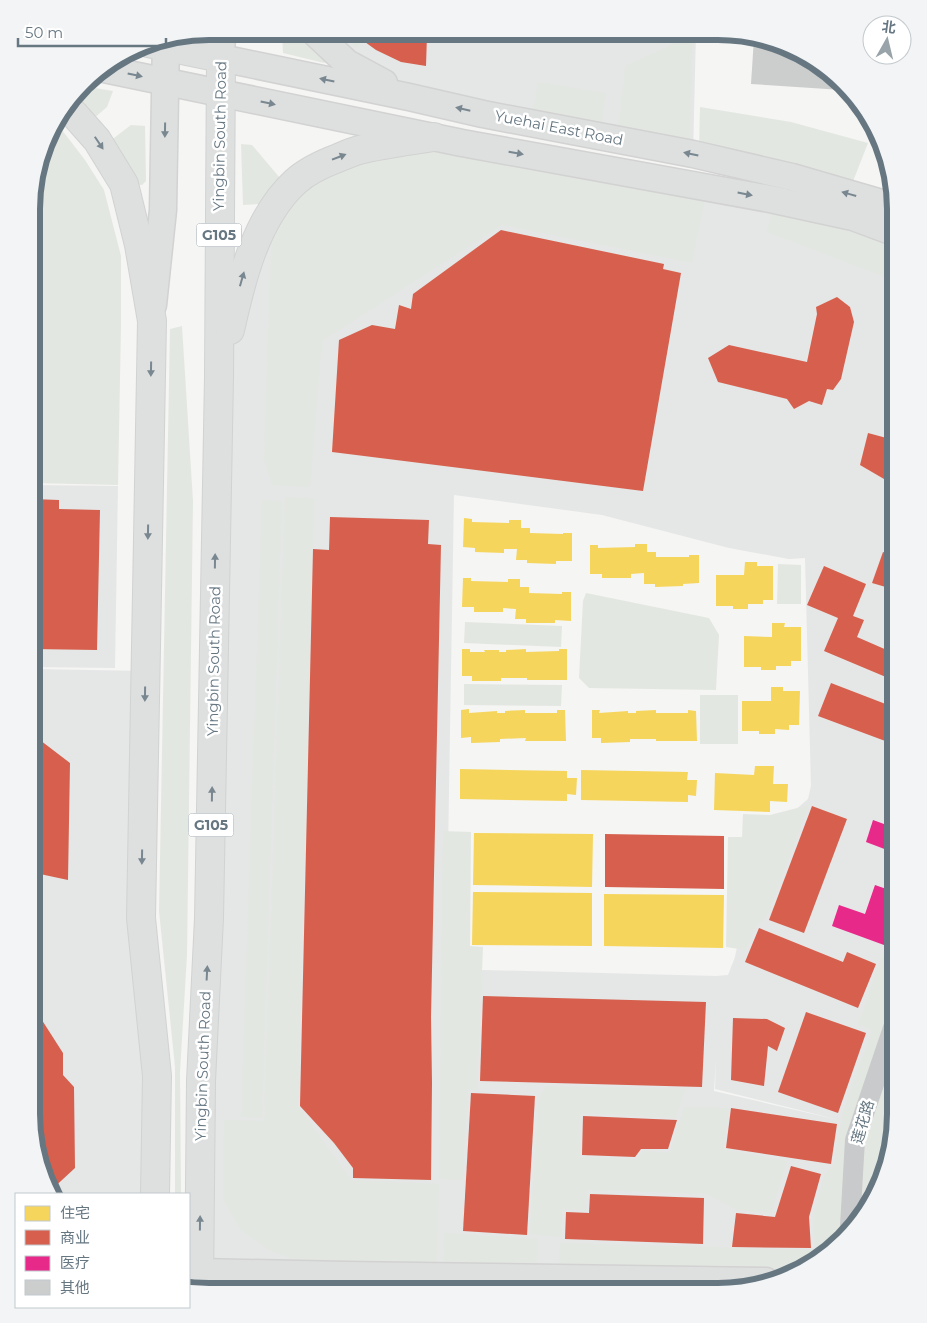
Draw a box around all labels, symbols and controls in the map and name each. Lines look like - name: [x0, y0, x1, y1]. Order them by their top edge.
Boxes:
- scale bar: [18, 15, 165, 47]
- north arrow: [862, 15, 912, 65]
- text: 北: [881, 17, 897, 37]
- text: 50 m: [25, 23, 63, 42]
- street label: Yingbin South Road: [209, 61, 230, 211]
- one-way arrow: [127, 71, 142, 79]
- one-way arrow: [319, 76, 334, 84]
- one-way arrow: [261, 99, 277, 107]
- one-way arrow: [455, 105, 470, 113]
- street label: Yuehai East Road: [493, 106, 625, 149]
- one-way arrow: [161, 122, 169, 138]
- one-way arrow: [94, 136, 104, 150]
- one-way arrow: [509, 149, 525, 157]
- one-way arrow: [683, 150, 699, 158]
- one-way arrow: [332, 153, 347, 161]
- one-way arrow: [841, 189, 856, 197]
- one-way arrow: [737, 191, 753, 199]
- road number: G105: [196, 224, 242, 246]
- one-way arrow: [239, 271, 247, 286]
- one-way arrow: [147, 362, 155, 378]
- one-way arrow: [144, 524, 152, 540]
- one-way arrow: [211, 553, 219, 569]
- street label: Yingbin South Road: [203, 586, 224, 736]
- one-way arrow: [141, 687, 149, 703]
- one-way arrow: [208, 785, 216, 801]
- road number: G105: [188, 814, 234, 836]
- one-way arrow: [138, 849, 146, 865]
- one-way arrow: [203, 965, 211, 981]
- street label: Yingbin South Road: [190, 991, 215, 1141]
- street label: 莲花路: [847, 1098, 878, 1146]
- legend: [15, 1193, 190, 1308]
- text: 住宅: [60, 1203, 90, 1222]
- one-way arrow: [196, 1215, 204, 1231]
- text: 商业: [60, 1228, 90, 1247]
- text: 医疗: [60, 1253, 90, 1272]
- text: 其他: [60, 1278, 90, 1297]

